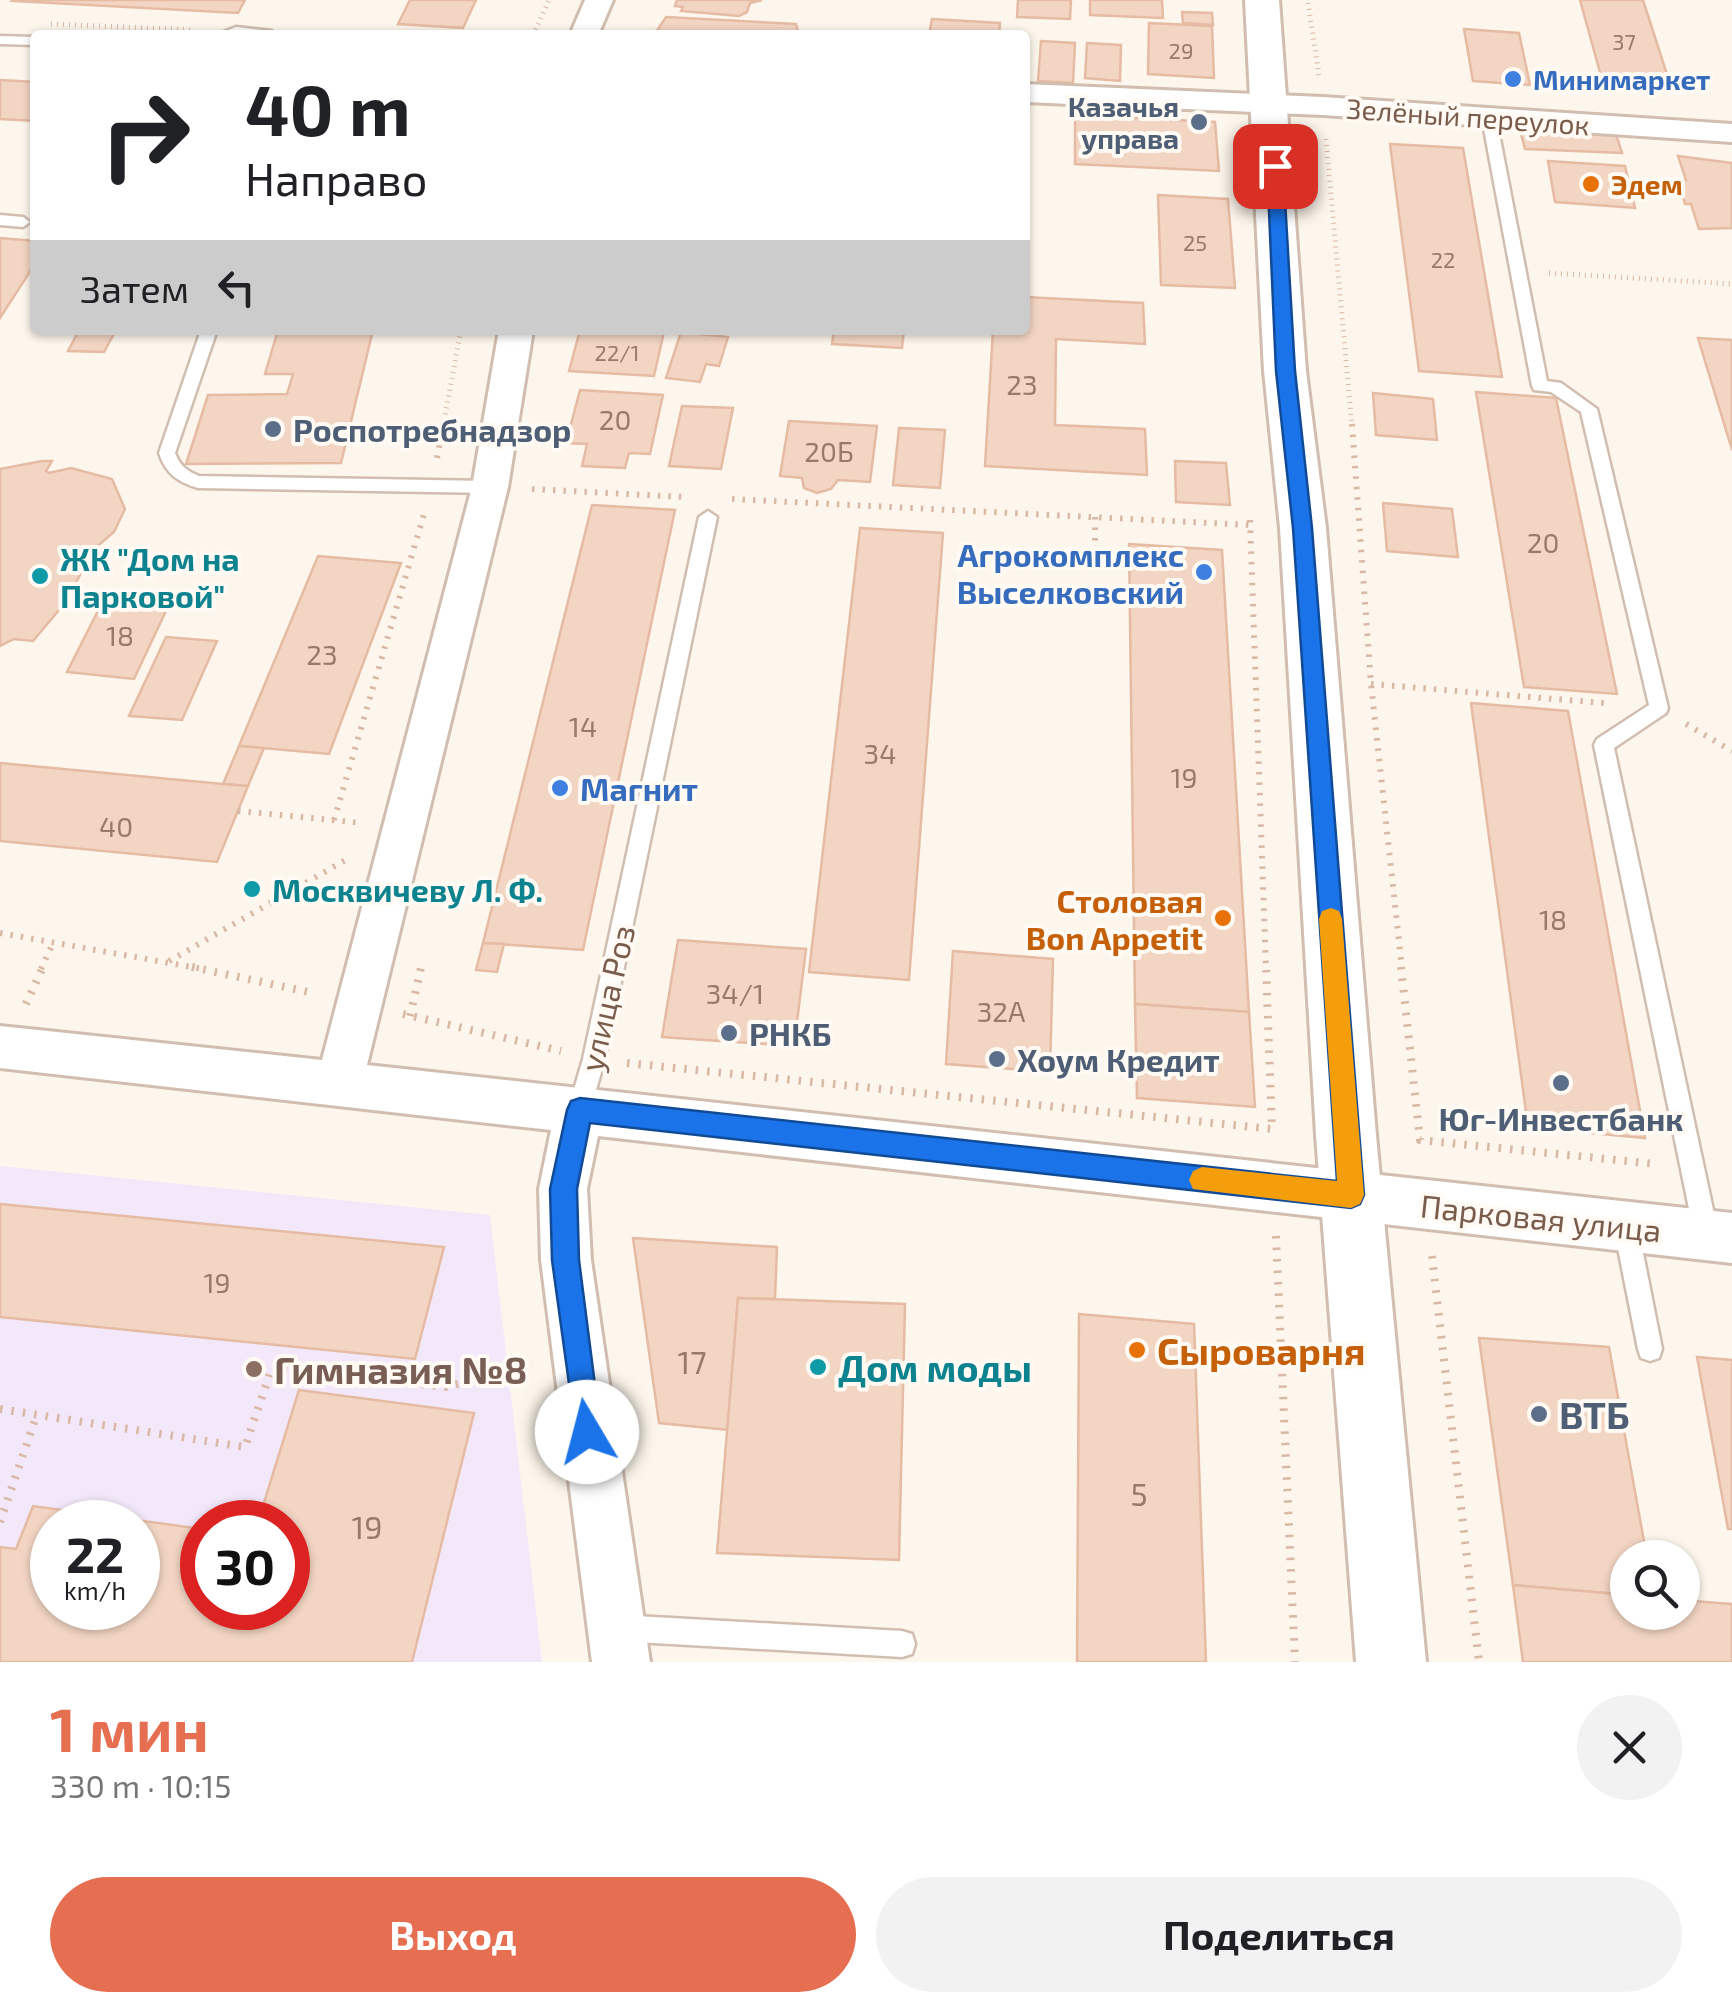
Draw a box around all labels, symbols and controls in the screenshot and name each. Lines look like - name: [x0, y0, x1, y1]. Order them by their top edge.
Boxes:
- house number: 37: [1612, 28, 1636, 54]
- house number: 29: [1169, 37, 1193, 63]
- place label: Минимаркет: [1533, 62, 1710, 96]
- text: 40 m: [245, 66, 411, 150]
- marker: Минимаркет: [1502, 68, 1524, 90]
- icon: right: [80, 70, 210, 200]
- place label: Казачья управа: [1068, 89, 1179, 155]
- street label: Зелёный переулок: [1345, 91, 1591, 141]
- marker: Казачья управа: [1188, 111, 1210, 133]
- pin: [1233, 124, 1318, 209]
- icon: arrive: [1248, 139, 1303, 194]
- text: Направо: [245, 151, 427, 205]
- place label: Эдем: [1611, 167, 1683, 201]
- marker: Эдем: [1580, 173, 1602, 195]
- house number: 25: [1183, 229, 1207, 255]
- house number: 22: [1431, 246, 1455, 272]
- icon: left: [209, 260, 264, 315]
- text: Затем: [80, 265, 189, 311]
- house number: 22/1: [595, 339, 639, 365]
- house number: 23: [1006, 367, 1038, 401]
- house number: 20: [599, 402, 631, 436]
- place label: Роспотребнадзор: [293, 410, 571, 448]
- marker: Роспотребнадзор: [262, 418, 284, 440]
- house number: 20Б: [804, 434, 854, 468]
- house number: 20: [1527, 525, 1559, 559]
- place label: Агрокомплекс Выселковский: [957, 535, 1184, 610]
- place label: ЖК "Дом на Парковой": [60, 539, 240, 614]
- marker: Агрокомплекс Выселковский: [1193, 561, 1215, 583]
- marker: ЖК "Дом на Парковой": [29, 565, 51, 587]
- house number: 18: [106, 618, 134, 652]
- house number: 23: [306, 637, 338, 671]
- house number: 14: [569, 709, 597, 743]
- house number: 34: [864, 736, 896, 770]
- house number: 19: [1170, 760, 1198, 794]
- place label: Магнит: [580, 769, 698, 807]
- marker: Магнит: [549, 777, 571, 799]
- house number: 40: [99, 809, 133, 843]
- place label: Москвичеву Л. Ф.: [272, 870, 543, 909]
- marker: Москвичеву Л. Ф.: [241, 878, 263, 900]
- place label: Столовая Bon Appetit: [1026, 881, 1203, 956]
- house number: 18: [1539, 902, 1567, 936]
- marker: Столовая Bon Appetit: [1212, 907, 1234, 929]
- street label: улица Роз: [571, 921, 642, 1075]
- house number: 34/1: [706, 976, 764, 1010]
- house number: 32А: [977, 994, 1026, 1028]
- place label: РНКБ: [749, 1014, 832, 1052]
- marker: РНКБ: [718, 1022, 740, 1044]
- place label: Хоум Кредит: [1017, 1040, 1220, 1079]
- marker: Хоум Кредит: [986, 1048, 1008, 1070]
- marker: Юг-Инвестбанк: [1550, 1072, 1572, 1094]
- place label: Юг-Инвестбанк: [1439, 1099, 1683, 1137]
- street label: Парковая улица: [1418, 1185, 1663, 1250]
- house number: 19: [203, 1265, 231, 1299]
- place label: Сыроварня: [1157, 1327, 1365, 1373]
- marker: Сыроварня: [1126, 1339, 1148, 1361]
- house number: 17: [677, 1342, 707, 1380]
- place label: Дом моды: [838, 1344, 1032, 1390]
- place label: Гимназия №8: [274, 1346, 527, 1392]
- marker: Дом моды: [807, 1356, 829, 1378]
- marker: Гимназия №8: [243, 1358, 265, 1380]
- position arrow: [535, 1380, 639, 1484]
- place label: ВТБ: [1559, 1391, 1630, 1437]
- marker: ВТБ: [1528, 1403, 1550, 1425]
- house number: 5: [1130, 1474, 1148, 1512]
- speed limit sign: 30: [180, 1500, 310, 1630]
- house number: 19: [351, 1507, 383, 1545]
- text: 22: [66, 1523, 124, 1583]
- map controls: [1610, 1540, 1700, 1630]
- button: search: [1610, 1540, 1700, 1630]
- text: km/h: [64, 1575, 126, 1605]
- text: 1 мин: [50, 1692, 209, 1764]
- button: close: [1577, 1695, 1682, 1800]
- text: 330 m · 10:15: [50, 1766, 231, 1804]
- button: Выход: [50, 1877, 856, 1992]
- button: Поделиться: [876, 1877, 1682, 1992]

